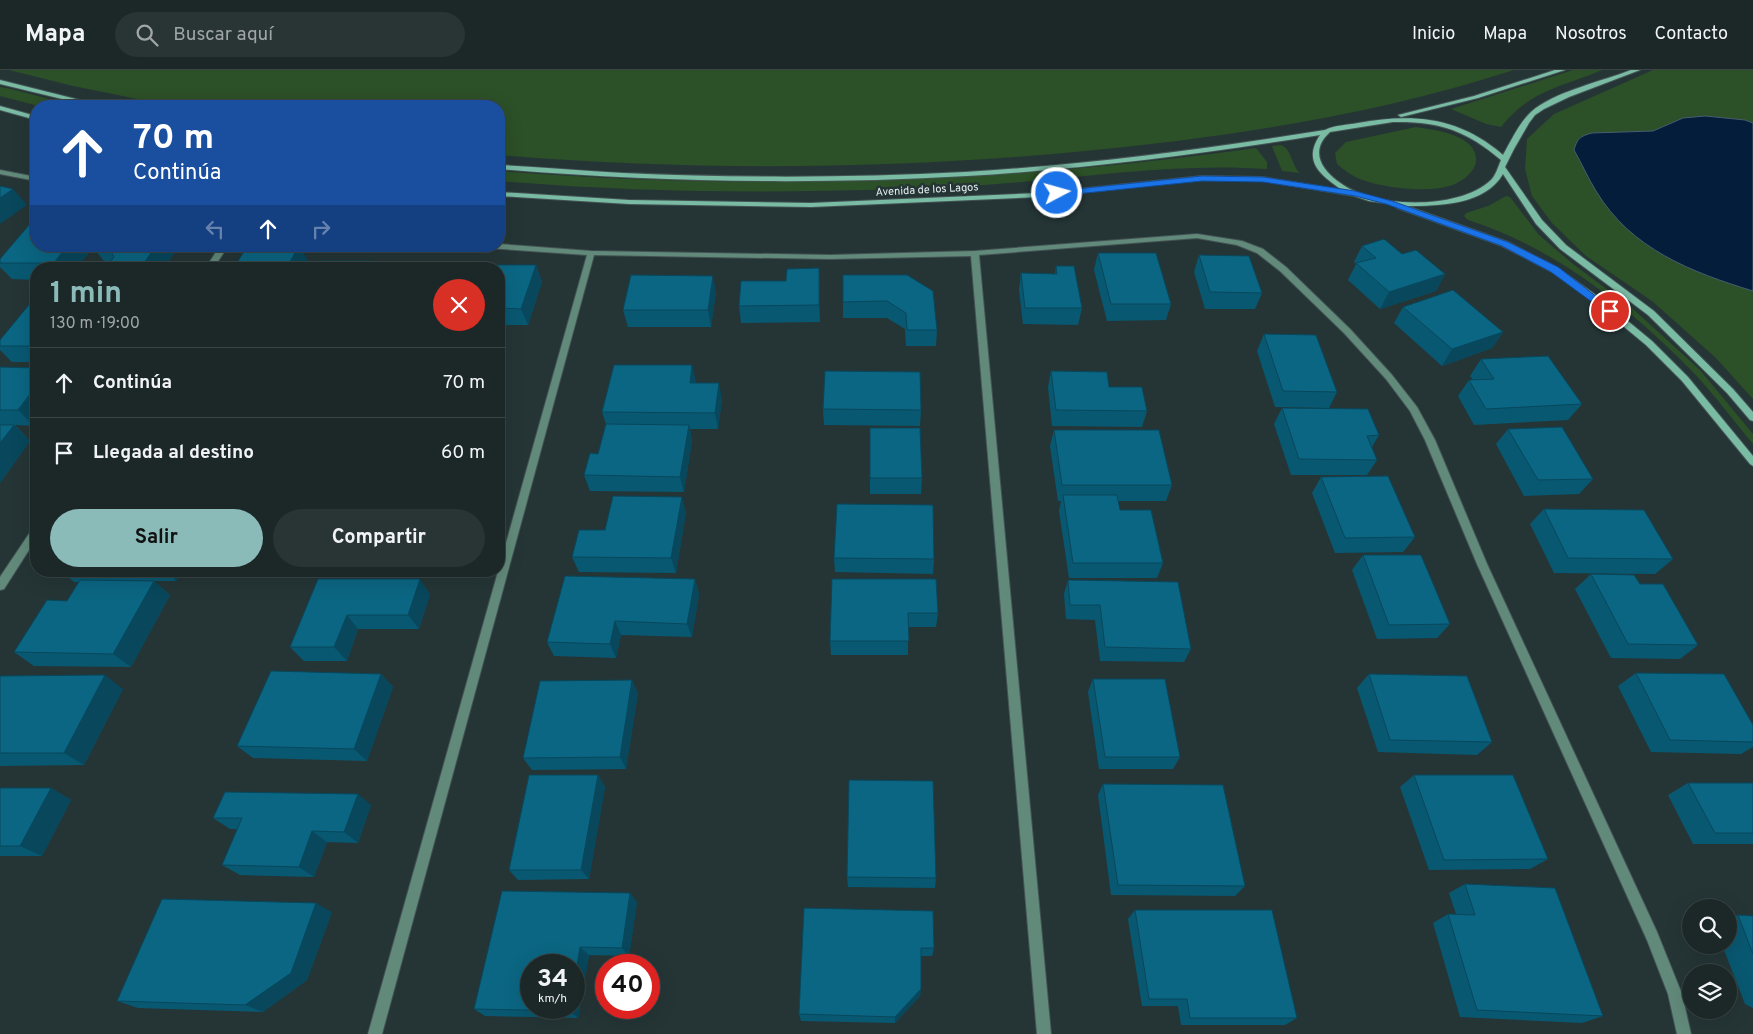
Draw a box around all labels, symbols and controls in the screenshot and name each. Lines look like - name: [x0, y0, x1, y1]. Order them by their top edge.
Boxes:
- search box: [115, 12, 465, 57]
- text: Mapa: [25, 20, 85, 50]
- icon: search: [133, 21, 161, 49]
- text: Buscar aquí: [173, 23, 273, 47]
- text: Inicio: [1412, 23, 1455, 46]
- text: Mapa: [1483, 23, 1527, 46]
- text: Nosotros: [1555, 23, 1627, 46]
- text: Contacto: [1655, 23, 1728, 46]
- text: 70 m: [133, 117, 214, 161]
- icon: ahead: [50, 120, 115, 185]
- text: Continúa: [133, 160, 221, 187]
- position arrow: [1030, 166, 1082, 218]
- street label: Avenida de los Lagos: [875, 180, 979, 200]
- icon: left: [201, 215, 229, 243]
- icon: ahead: [254, 215, 282, 243]
- icon: right: [307, 215, 335, 243]
- text: 1 min: [50, 276, 122, 313]
- button: close: [433, 279, 485, 331]
- pin: [1589, 290, 1631, 332]
- icon: arrive: [1596, 297, 1624, 325]
- text: 130 m · 19:00: [50, 314, 140, 334]
- icon: ahead: [50, 369, 78, 397]
- text: Continúa: [93, 371, 172, 395]
- text: 70 m: [443, 371, 485, 395]
- icon: arrive: [50, 439, 78, 467]
- text: Llegada al destino: [93, 441, 254, 465]
- text: 60 m: [441, 441, 485, 465]
- button: Salir: [50, 509, 263, 567]
- button: Compartir: [273, 509, 485, 567]
- map controls: [1682, 899, 1737, 1019]
- button: search: [1682, 899, 1737, 954]
- speed limit sign: 40: [595, 954, 660, 1019]
- text: 34: [537, 964, 568, 996]
- button: layers: [1682, 964, 1737, 1019]
- text: km/h: [538, 991, 567, 1007]

